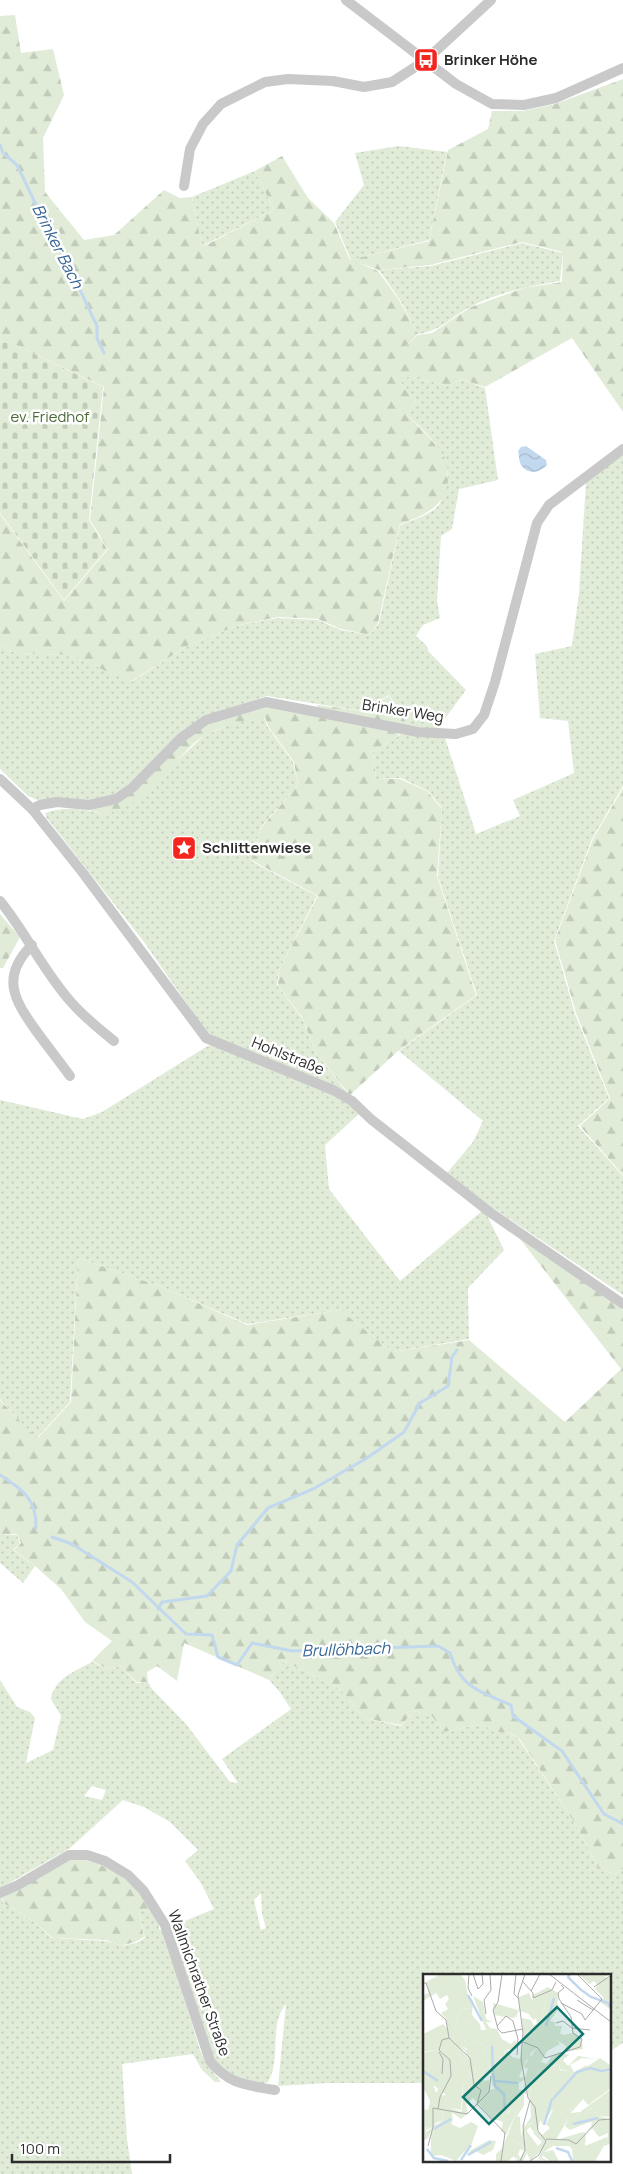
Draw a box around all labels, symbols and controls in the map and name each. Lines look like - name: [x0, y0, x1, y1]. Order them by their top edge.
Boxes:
- bus stop icon: Brinker Höhe: [413, 47, 439, 73]
- place label: Brinker Höhe: [444, 49, 537, 70]
- water label: Brinker Bach: [27, 200, 89, 292]
- park label: ev. Friedhof: [11, 406, 90, 427]
- street label: Brinker Weg: [361, 694, 445, 727]
- place icon: Schlittenwiese: [171, 835, 197, 861]
- place label: Schlittenwiese: [202, 837, 311, 858]
- street label: Hohlstraße: [249, 1031, 328, 1080]
- water label: Brullöhbach: [302, 1636, 391, 1662]
- street label: Wallmichrather Straße: [163, 1907, 236, 2059]
- inset map: [423, 1974, 610, 2162]
- scale bar: [12, 2132, 170, 2164]
- text: 100 m: [20, 2138, 60, 2159]

